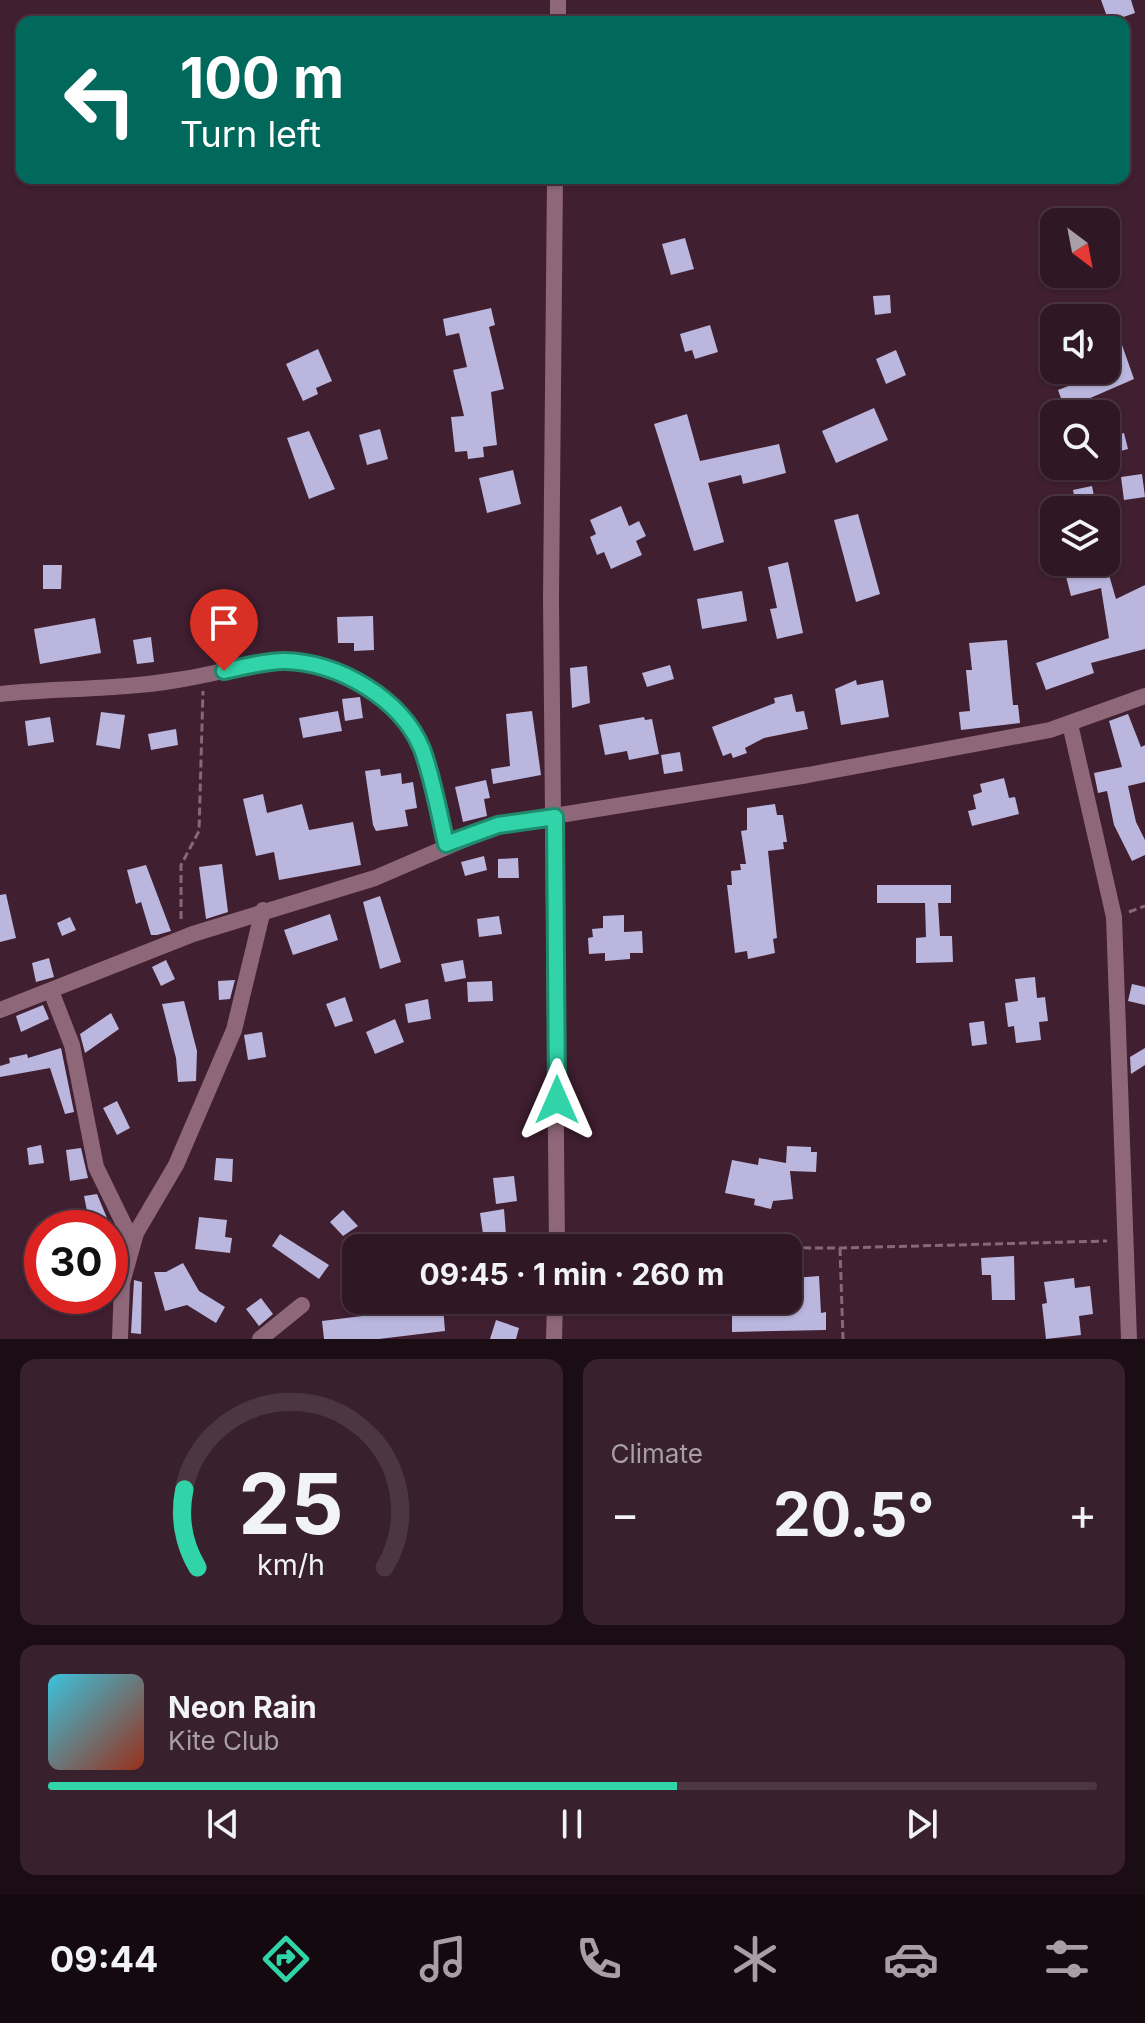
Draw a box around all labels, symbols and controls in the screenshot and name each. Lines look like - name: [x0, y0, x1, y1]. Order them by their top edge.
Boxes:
- text: 100 m: [180, 44, 344, 112]
- icon: left: [48, 48, 152, 152]
- text: Turn left: [180, 112, 321, 156]
- north arrow: [1040, 208, 1120, 288]
- map controls: [1040, 208, 1120, 576]
- button: sound: [1040, 304, 1120, 384]
- button: search: [1040, 400, 1120, 480]
- button: layers: [1040, 496, 1120, 576]
- pin: [190, 589, 258, 671]
- icon: arrive: [202, 601, 246, 645]
- position arrow: [515, 1058, 599, 1142]
- speed limit sign: 30: [24, 1210, 128, 1314]
- text: 09:45 · 1 min · 260 m: [420, 1256, 724, 1292]
- text: Climate: [611, 1438, 703, 1469]
- text: 25: [238, 1453, 344, 1554]
- text: 20.5°: [773, 1478, 935, 1550]
- text: −: [611, 1487, 640, 1541]
- text: +: [1068, 1487, 1097, 1541]
- text: km/h: [257, 1547, 325, 1582]
- text: Neon Rain: [168, 1689, 317, 1725]
- text: Kite Club: [168, 1725, 279, 1756]
- icon: previous: [201, 1802, 245, 1846]
- icon: pause: [550, 1802, 594, 1846]
- icon: next: [900, 1802, 944, 1846]
- icon: directions: [258, 1931, 314, 1987]
- icon: music: [415, 1931, 471, 1987]
- icon: phone: [571, 1931, 627, 1987]
- icon: climate: [727, 1931, 783, 1987]
- icon: car: [883, 1931, 939, 1987]
- icon: filters: [1039, 1931, 1095, 1987]
- text: 09:44: [50, 1937, 158, 1981]

